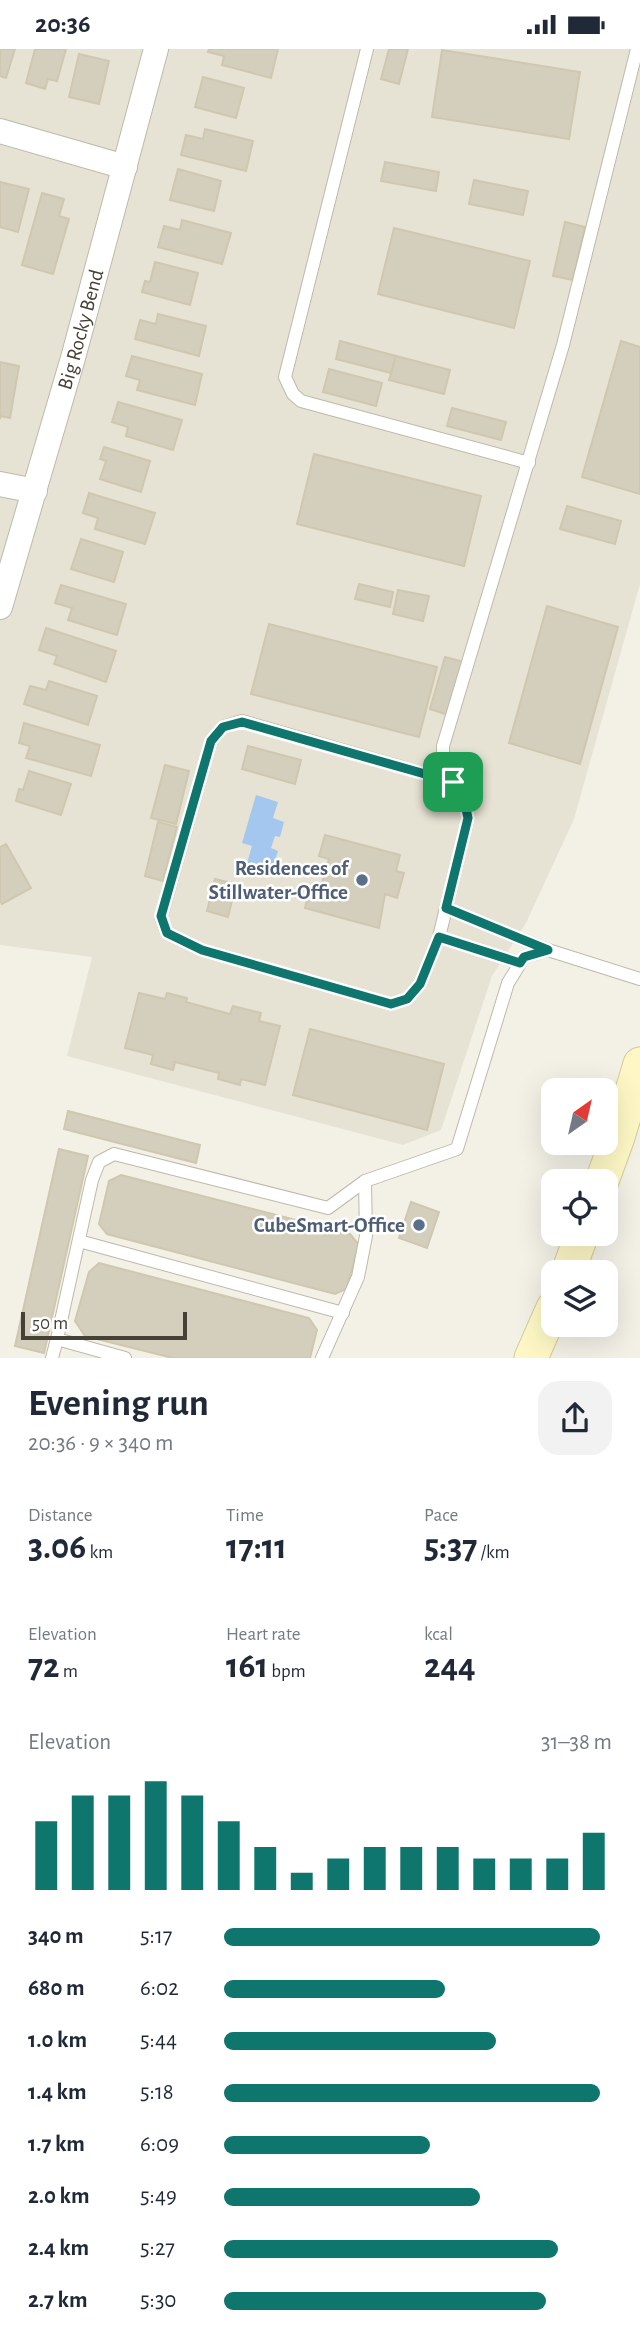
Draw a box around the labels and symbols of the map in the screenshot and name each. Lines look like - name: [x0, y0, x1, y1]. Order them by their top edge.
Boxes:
- street label: Big Rocky Bend: [54, 267, 107, 392]
- pin: [423, 752, 483, 812]
- place label: Residences of Stillwater-Office: [209, 858, 350, 903]
- marker: Residences of Stillwater-Office: [354, 872, 370, 888]
- north arrow: [541, 1078, 618, 1155]
- place label: CubeSmart-Office: [254, 1215, 405, 1236]
- marker: CubeSmart-Office: [411, 1217, 427, 1233]
- scale bar: [21, 1309, 187, 1341]

